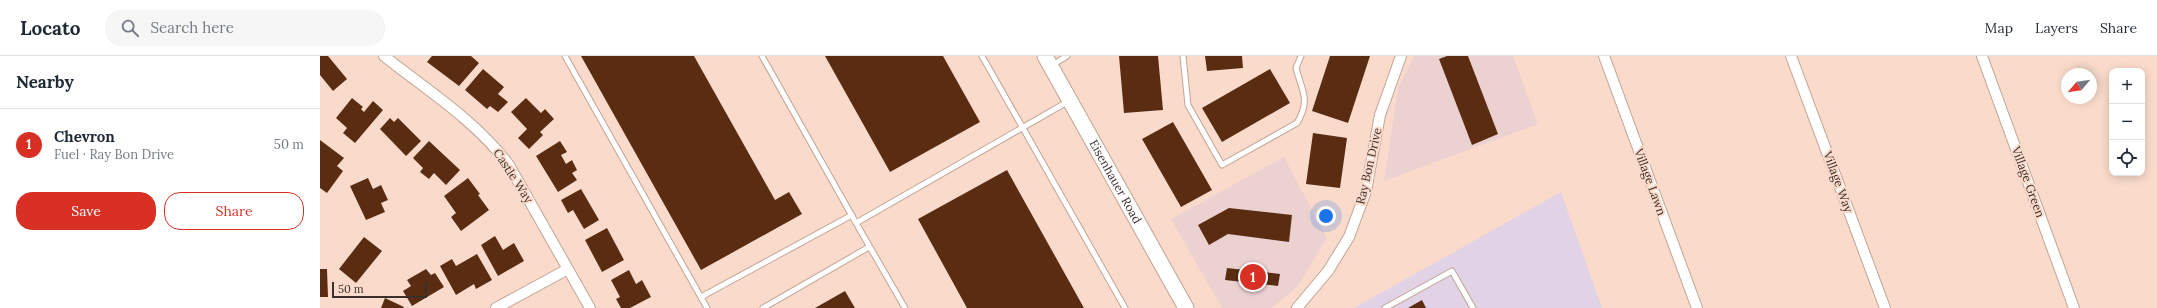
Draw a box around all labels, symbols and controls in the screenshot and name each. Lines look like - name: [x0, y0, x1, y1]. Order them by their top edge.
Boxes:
- search box: [105, 10, 385, 46]
- text: Locato: [20, 16, 81, 40]
- icon: search: [119, 17, 141, 39]
- text: Search here: [151, 18, 234, 37]
- text: Map: [1985, 19, 2013, 37]
- text: Layers: [2035, 19, 2078, 37]
- text: Share: [2100, 19, 2137, 37]
- north arrow: [2061, 68, 2097, 104]
- map controls: [2109, 68, 2145, 176]
- button: +: [2109, 68, 2145, 104]
- text: Nearby: [16, 71, 74, 93]
- button: −: [2109, 104, 2145, 140]
- street label: Ray Bon Drive: [1352, 126, 1385, 206]
- text: Chevron: [54, 127, 115, 146]
- text: 1: [26, 136, 32, 153]
- text: 50 m: [274, 136, 304, 153]
- street label: Eisenhauer Road: [1086, 137, 1145, 226]
- button: locate: [2109, 140, 2145, 176]
- street label: Village Green: [2008, 143, 2048, 219]
- street label: Village Lawn: [1631, 145, 1670, 217]
- text: Fuel · Ray Bon Drive: [54, 146, 174, 163]
- street label: Castle Way: [490, 146, 537, 206]
- street label: Village Way: [1820, 148, 1857, 215]
- button: Save: [16, 192, 156, 230]
- button: Share: [164, 192, 304, 230]
- your location: [1316, 206, 1336, 226]
- pin: 1: [1240, 262, 1266, 292]
- scale bar: [332, 280, 427, 299]
- text: 50 m: [338, 282, 364, 296]

